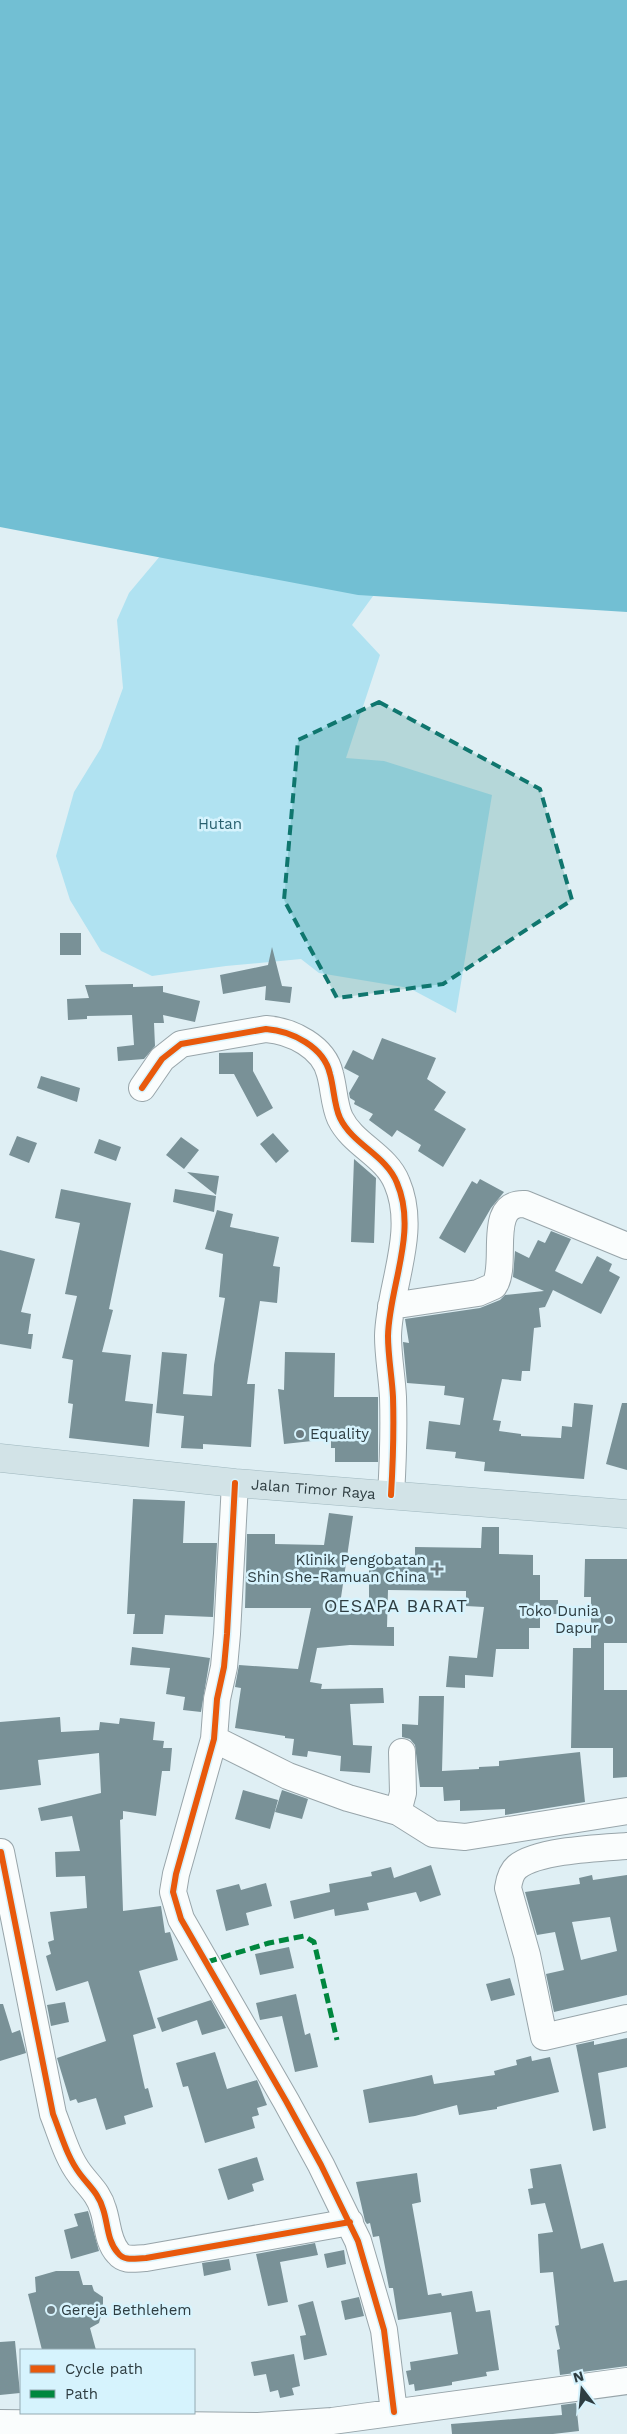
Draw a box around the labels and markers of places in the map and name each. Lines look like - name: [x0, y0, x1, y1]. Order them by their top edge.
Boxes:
- place label: Equality: [310, 1425, 369, 1443]
- marker: Equality: [294, 1428, 306, 1440]
- place label: Klinik Pengobatan Shin She-Ramuan China: [247, 1551, 427, 1586]
- marker: Klinik Pengobatan Shin She-Ramuan China: [430, 1562, 444, 1576]
- place label: Toko Dunia Dapur: [518, 1602, 599, 1637]
- marker: Toko Dunia Dapur: [603, 1614, 615, 1626]
- place label: Gereja Bethlehem: [61, 2301, 192, 2319]
- marker: Gereja Bethlehem: [45, 2304, 57, 2316]

